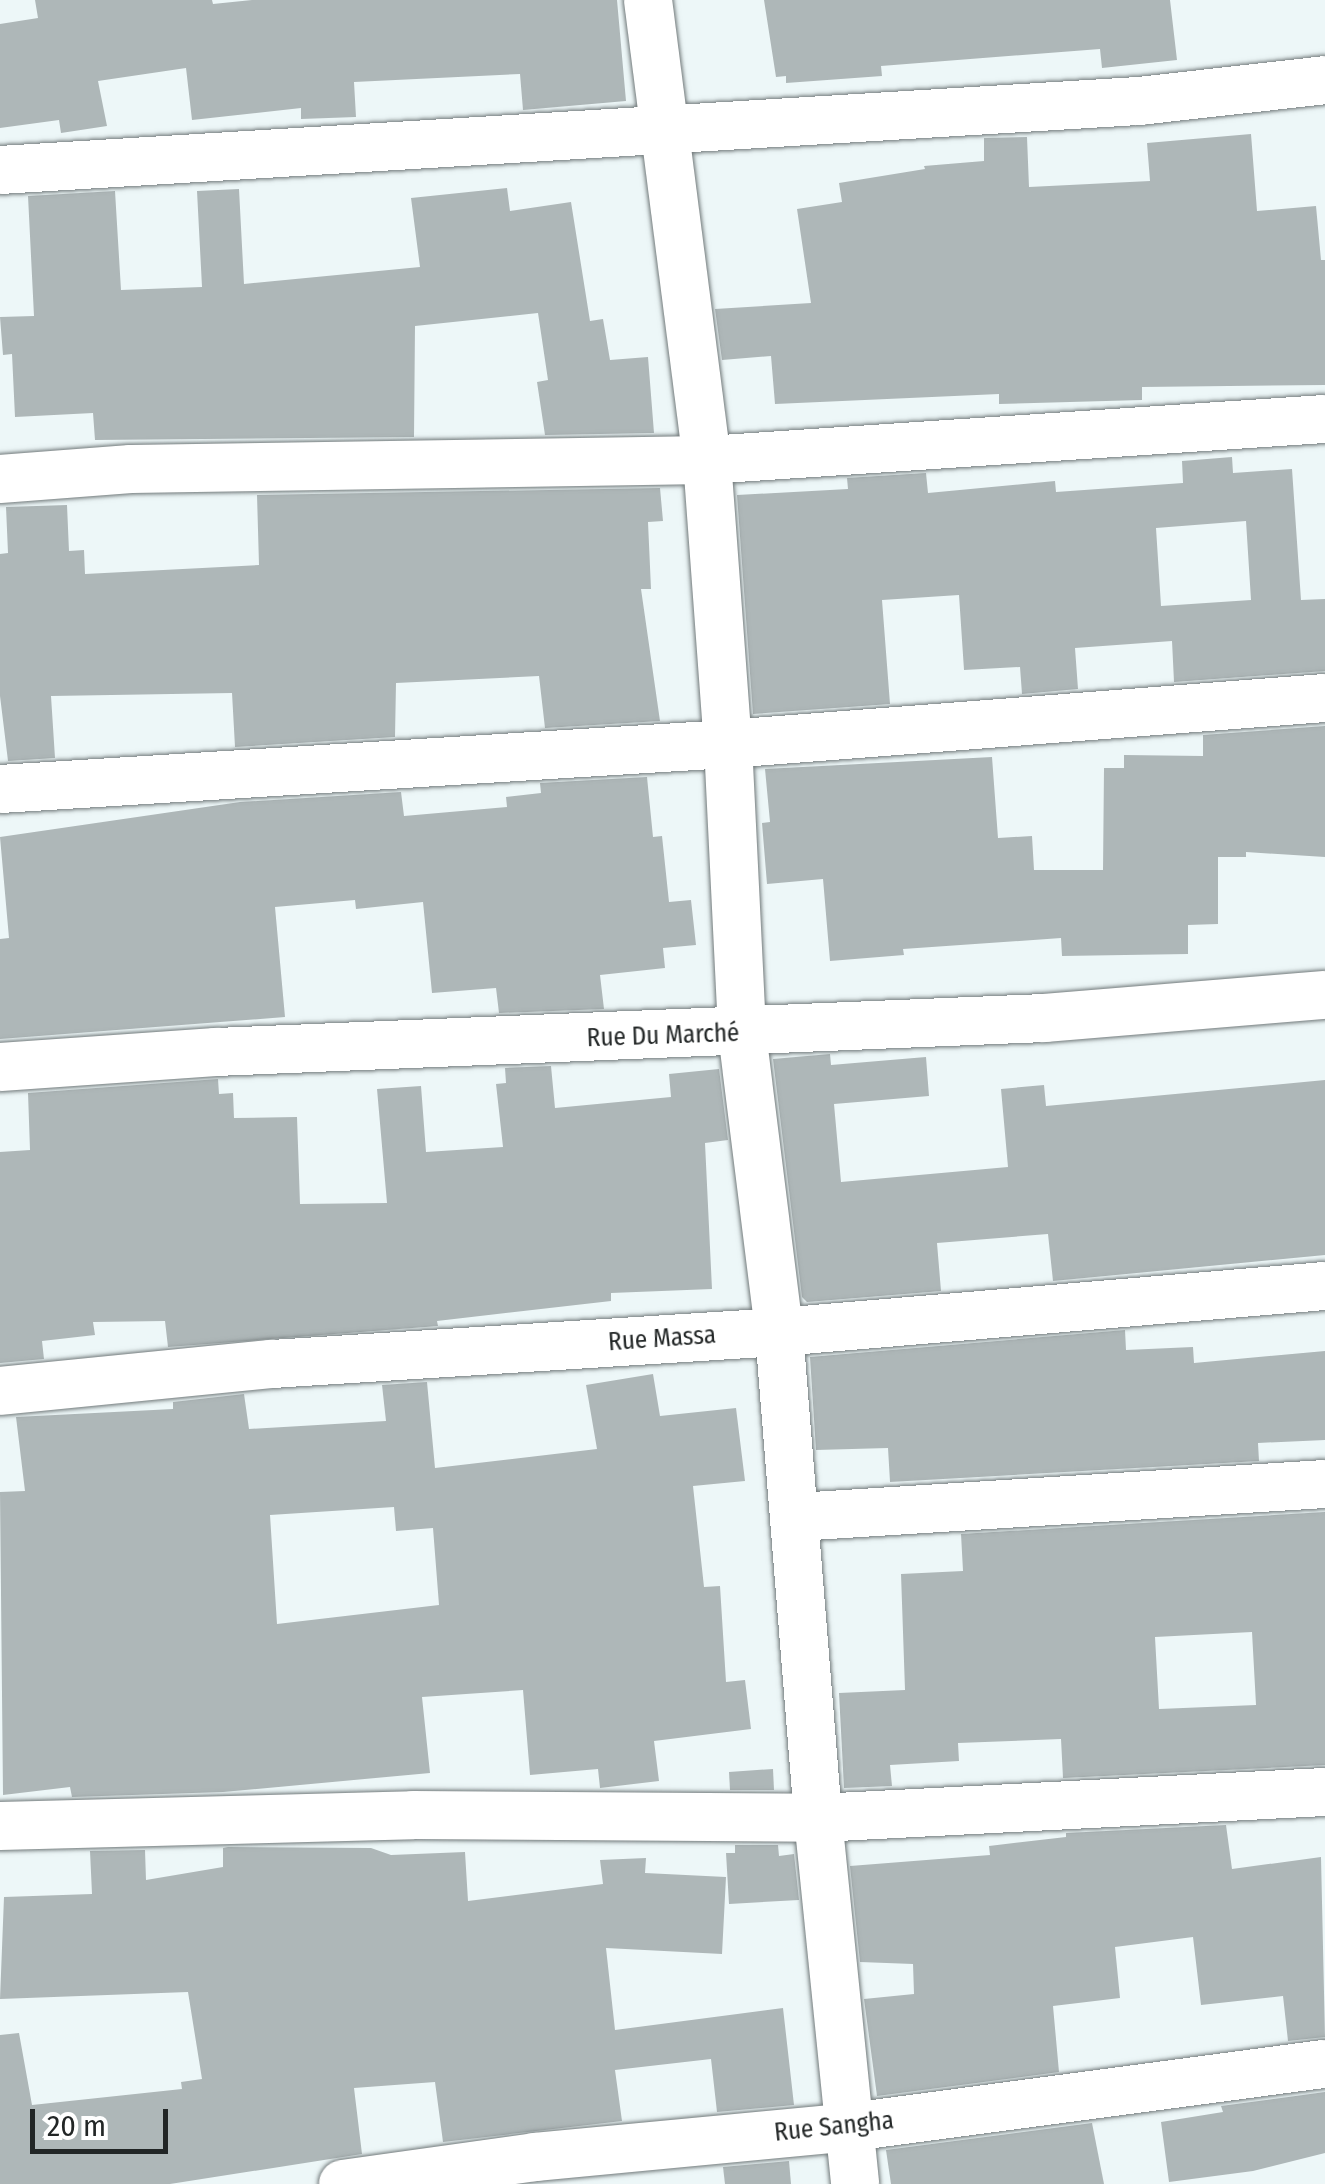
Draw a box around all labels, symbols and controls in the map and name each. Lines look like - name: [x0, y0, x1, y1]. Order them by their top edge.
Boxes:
- street label: Rue Du Marché: [586, 1018, 740, 1054]
- street label: Rue Massa: [607, 1320, 717, 1358]
- scale bar: [35, 2089, 172, 2151]
- street label: Rue Sangha: [773, 2106, 895, 2148]
- text: 20 m: [47, 2108, 106, 2144]

